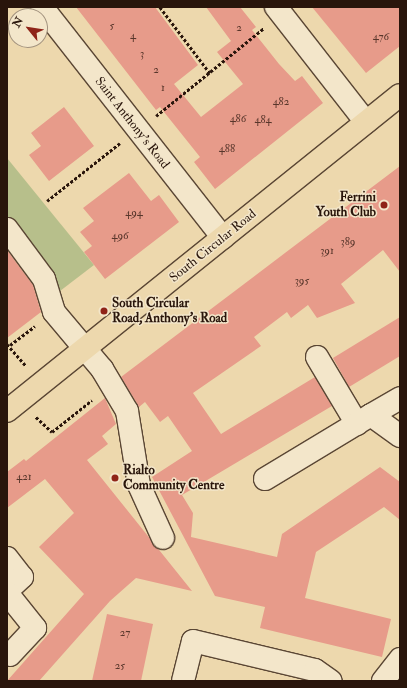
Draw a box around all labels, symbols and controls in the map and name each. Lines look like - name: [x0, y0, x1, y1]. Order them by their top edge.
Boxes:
- north arrow: [8, 8, 48, 48]
- text: N: [10, 15, 26, 30]
- house number: 5: [110, 19, 114, 33]
- house number: 2: [236, 21, 242, 35]
- house number: 4: [130, 29, 136, 43]
- house number: 476: [373, 30, 389, 44]
- house number: 3: [140, 47, 144, 61]
- house number: 2: [153, 63, 159, 77]
- street label: Saint Anthony's Road: [91, 74, 173, 172]
- house number: 1: [161, 81, 165, 95]
- house number: 482: [273, 95, 289, 109]
- house number: 486: [230, 112, 246, 126]
- house number: 484: [254, 113, 272, 127]
- house number: 488: [219, 142, 235, 156]
- place label: Ferrini Youth Club: [316, 190, 376, 221]
- marker: Ferrini Youth Club: [379, 200, 389, 210]
- house number: 494: [125, 206, 143, 220]
- street label: South Circular Road: [167, 206, 259, 286]
- house number: 496: [111, 229, 129, 243]
- house number: 389: [340, 235, 356, 249]
- house number: 391: [320, 244, 334, 258]
- house number: 395: [295, 274, 309, 288]
- place label: South Circular Road, Anthony's Road: [112, 296, 227, 327]
- marker: South Circular Road, Anthony's Road: [99, 306, 109, 316]
- place label: Rialto Community Centre: [123, 463, 224, 494]
- house number: 421: [16, 470, 32, 484]
- marker: Rialto Community Centre: [110, 473, 120, 483]
- house number: 27: [120, 626, 130, 640]
- house number: 25: [115, 659, 125, 673]

